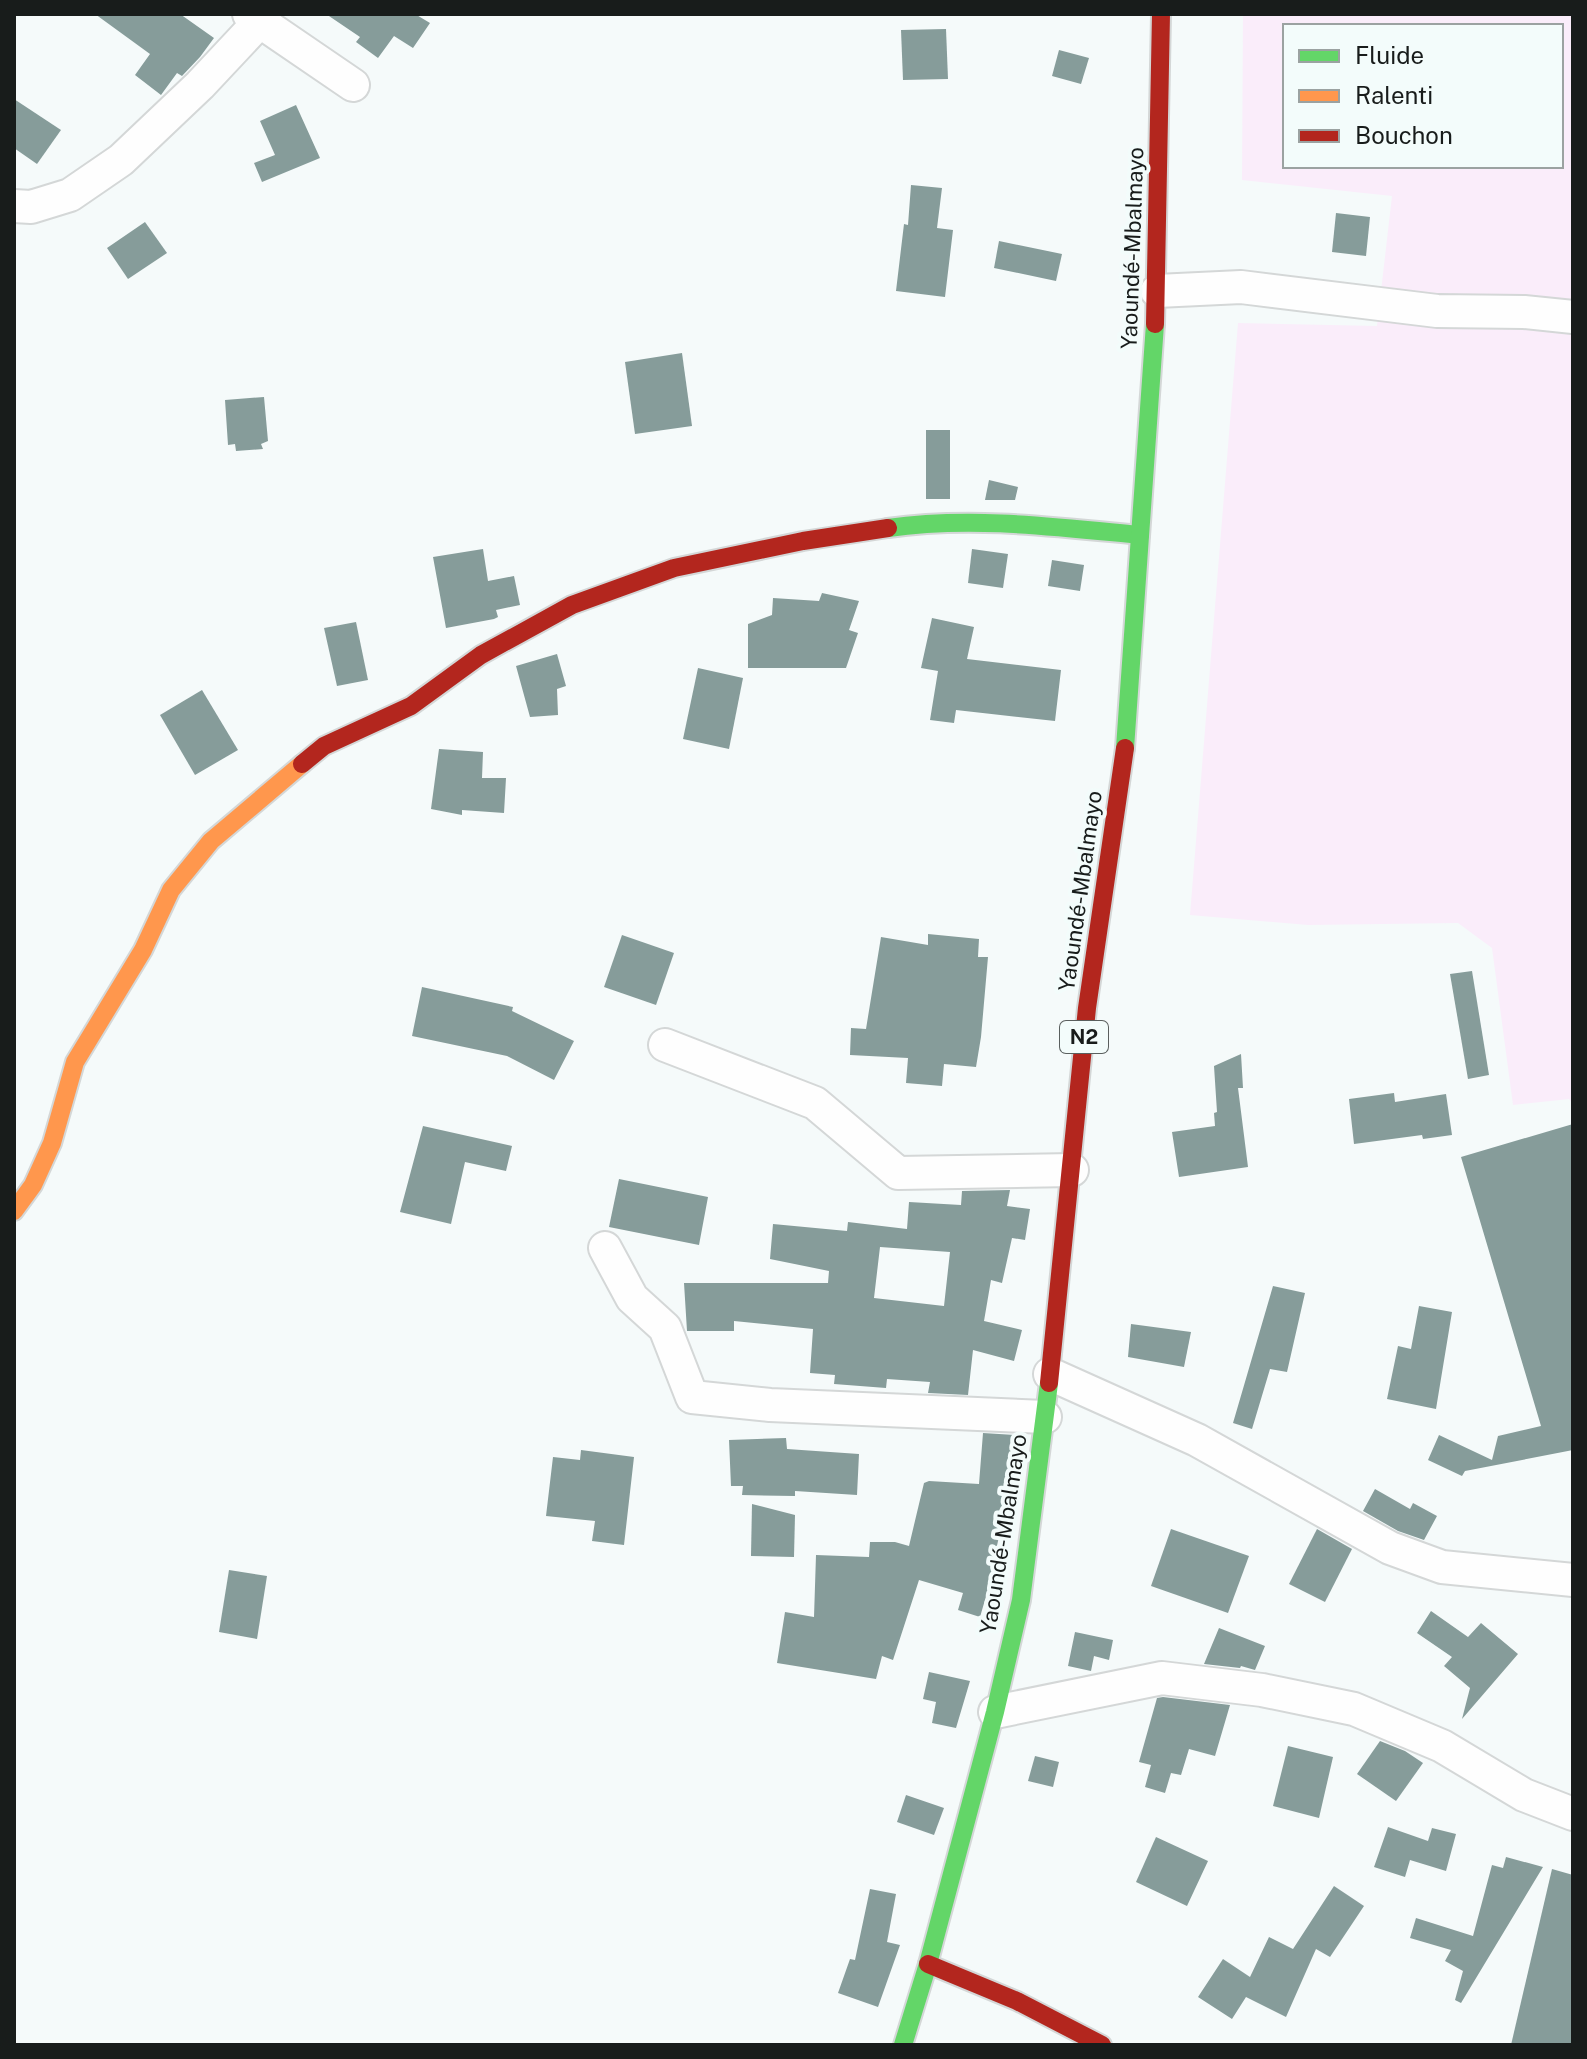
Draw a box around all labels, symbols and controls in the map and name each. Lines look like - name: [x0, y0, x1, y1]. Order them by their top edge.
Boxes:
- legend: [1283, 24, 1563, 168]
- text: Fluide: [1355, 41, 1424, 69]
- text: Ralenti: [1355, 81, 1433, 109]
- text: Bouchon: [1355, 121, 1453, 149]
- street label: Yaoundé-Mbalmayo: [1115, 147, 1149, 349]
- street label: Yaoundé-Mbalmayo: [1053, 789, 1107, 993]
- road number: N2: [1060, 1021, 1108, 1053]
- street label: Yaoundé-Mbalmayo: [974, 1432, 1032, 1636]

